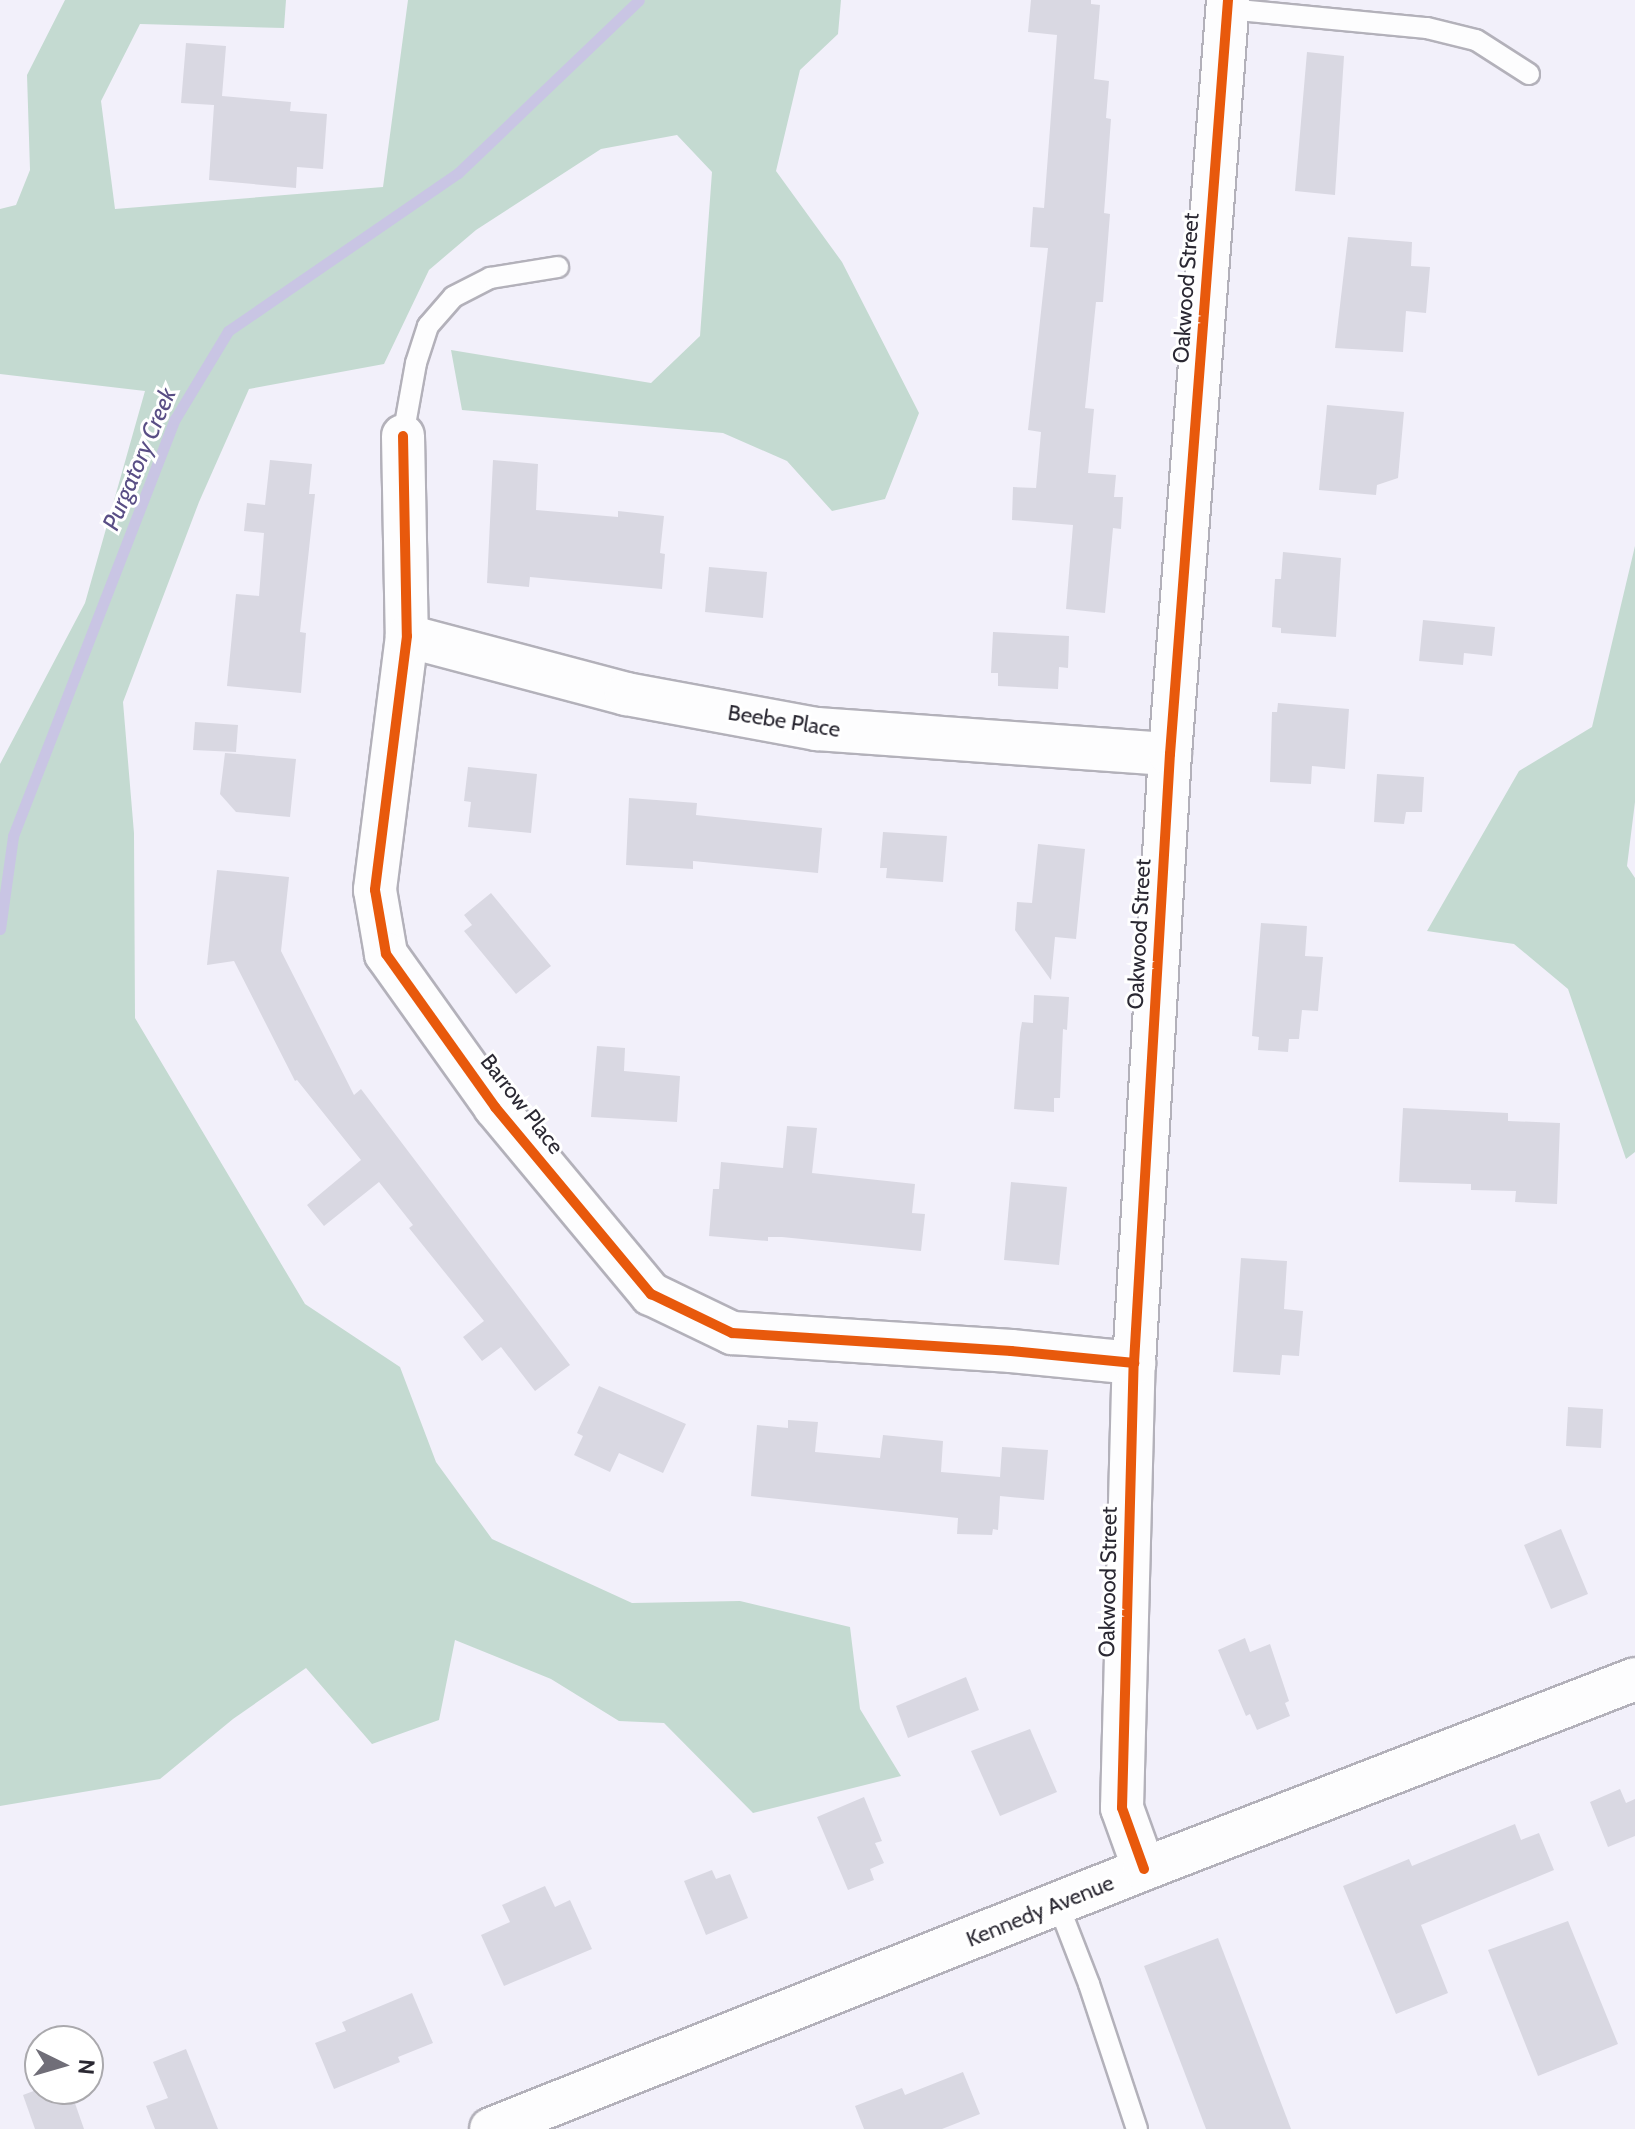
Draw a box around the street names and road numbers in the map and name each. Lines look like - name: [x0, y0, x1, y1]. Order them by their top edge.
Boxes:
- street label: Oakwood Street: [1168, 212, 1204, 364]
- street label: Beebe Place: [726, 699, 842, 743]
- street label: Oakwood Street: [1122, 858, 1156, 1010]
- street label: Barrow Place: [475, 1049, 569, 1159]
- street label: Oakwood Street: [1093, 1506, 1123, 1658]
- street label: Kennedy Avenue: [962, 1869, 1118, 1953]

